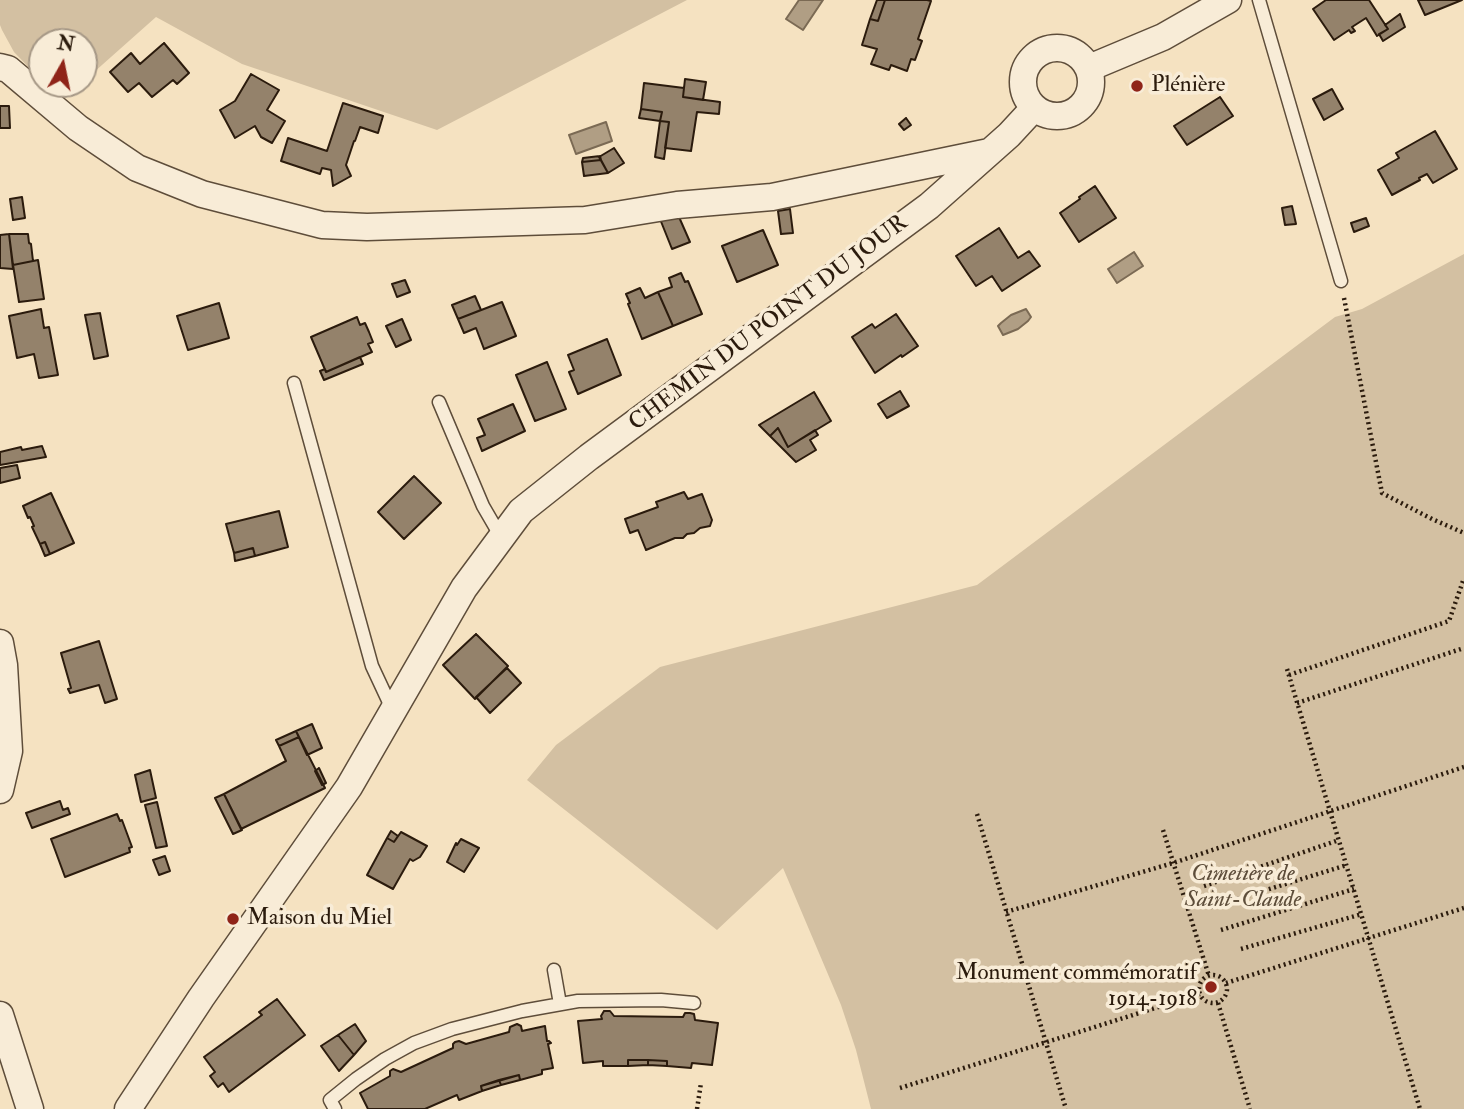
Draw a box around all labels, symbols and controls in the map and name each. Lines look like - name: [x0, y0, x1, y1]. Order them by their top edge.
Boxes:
- north arrow: [28, 28, 98, 98]
- text: N: [56, 31, 76, 57]
- place label: Plénière: [1151, 72, 1225, 100]
- marker: Plénière: [1129, 78, 1145, 94]
- street label: CHEMIN DU POINT DU JOUR: [624, 210, 914, 438]
- park label: Cimetière de Saint-Claude: [1185, 861, 1301, 915]
- place label: Maison du Miel: [247, 905, 392, 933]
- marker: Maison du Miel: [225, 911, 241, 927]
- place label: Monument commémoratif 1914-1918: [956, 960, 1197, 1014]
- marker: Monument commémoratif 1914-1918: [1203, 979, 1219, 995]

